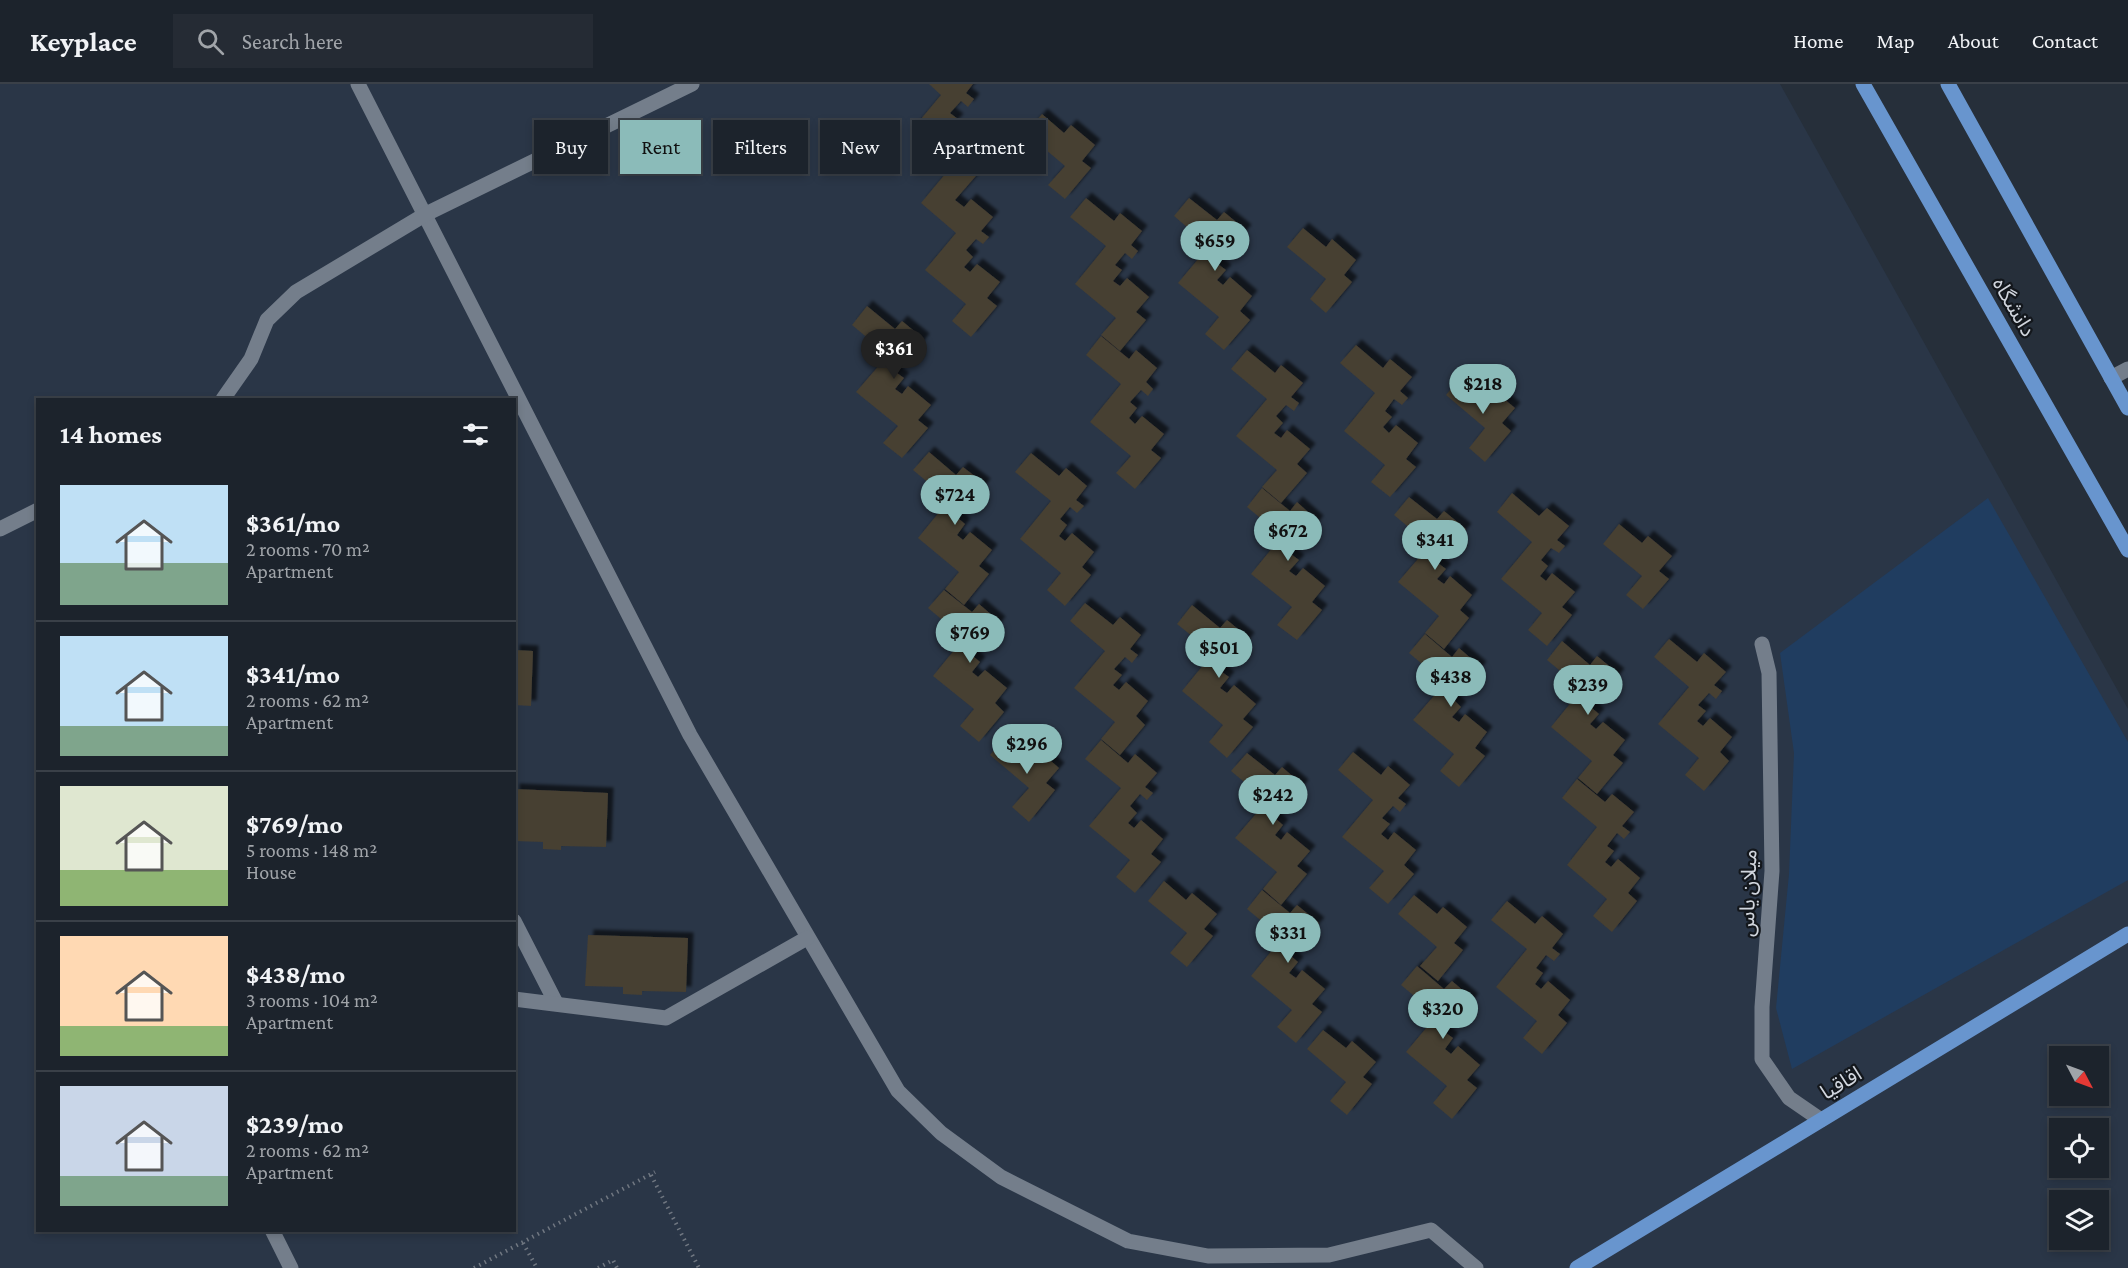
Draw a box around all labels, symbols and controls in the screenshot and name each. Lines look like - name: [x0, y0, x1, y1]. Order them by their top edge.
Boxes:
- search box: [173, 14, 593, 68]
- icon: search: [194, 25, 227, 58]
- text: Keyplace: [30, 26, 137, 57]
- text: Search here: [242, 29, 343, 54]
- text: Home: [1793, 29, 1843, 53]
- text: Map: [1876, 29, 1915, 53]
- text: About: [1948, 29, 1999, 53]
- text: Contact: [2032, 29, 2098, 53]
- chip: Buy: [534, 120, 608, 174]
- chip: Rent: [620, 120, 701, 174]
- chip: Filters: [713, 120, 808, 174]
- chip: New: [820, 120, 900, 174]
- chip: Apartment: [912, 120, 1046, 174]
- pin: $659: [1179, 221, 1251, 272]
- text: $659: [1194, 229, 1236, 251]
- street label: دانشگاه: [1988, 273, 2040, 341]
- pin: $361: [858, 329, 930, 380]
- text: $361: [875, 337, 913, 359]
- pin: $218: [1447, 364, 1519, 415]
- text: $218: [1463, 372, 1503, 394]
- icon: filters: [459, 418, 492, 451]
- text: 14 homes: [60, 420, 162, 449]
- pin: $724: [919, 475, 991, 526]
- text: $724: [935, 483, 975, 505]
- icon: home: [108, 509, 180, 581]
- text: $361/mo: [246, 509, 340, 538]
- pin: $672: [1252, 511, 1324, 562]
- text: $672: [1268, 519, 1308, 541]
- pin: $341: [1399, 520, 1471, 571]
- text: $341: [1416, 528, 1454, 550]
- text: 2 rooms · 70 m²: [246, 538, 370, 560]
- text: Apartment: [246, 560, 333, 582]
- pin: $769: [934, 613, 1006, 664]
- text: $769: [950, 621, 990, 643]
- pin: $501: [1183, 628, 1255, 679]
- text: $501: [1199, 636, 1239, 658]
- pin: $438: [1415, 657, 1487, 708]
- icon: home: [108, 660, 180, 732]
- text: $341/mo: [246, 660, 340, 689]
- text: $438: [1430, 665, 1472, 687]
- pin: $239: [1552, 665, 1624, 716]
- text: $239: [1568, 673, 1608, 695]
- text: 2 rooms · 62 m²: [246, 689, 369, 711]
- text: Apartment: [246, 711, 333, 733]
- pin: $296: [991, 724, 1063, 775]
- text: $296: [1006, 732, 1048, 754]
- pin: $242: [1237, 775, 1309, 826]
- text: $242: [1253, 783, 1293, 805]
- icon: home: [108, 810, 180, 882]
- text: $769/mo: [246, 810, 343, 839]
- text: 5 rooms · 148 m²: [246, 839, 377, 861]
- street label: میلان یاس: [1734, 849, 1762, 937]
- text: House: [246, 861, 296, 883]
- pin: $331: [1252, 913, 1324, 964]
- text: $331: [1270, 921, 1306, 943]
- icon: home: [108, 960, 180, 1032]
- text: $438/mo: [246, 960, 345, 989]
- text: 3 rooms · 104 m²: [246, 989, 378, 1011]
- pin: $320: [1407, 989, 1479, 1040]
- text: $320: [1422, 997, 1464, 1019]
- text: Apartment: [246, 1011, 333, 1033]
- north arrow: [2049, 1046, 2109, 1106]
- map controls: [2049, 1046, 2109, 1250]
- street label: اقاقیا: [1816, 1061, 1866, 1105]
- icon: home: [108, 1110, 180, 1182]
- text: $239/mo: [246, 1110, 343, 1139]
- button: locate: [2049, 1118, 2109, 1178]
- text: 2 rooms · 62 m²: [246, 1139, 369, 1161]
- text: Apartment: [246, 1161, 333, 1183]
- button: layers: [2049, 1190, 2109, 1250]

